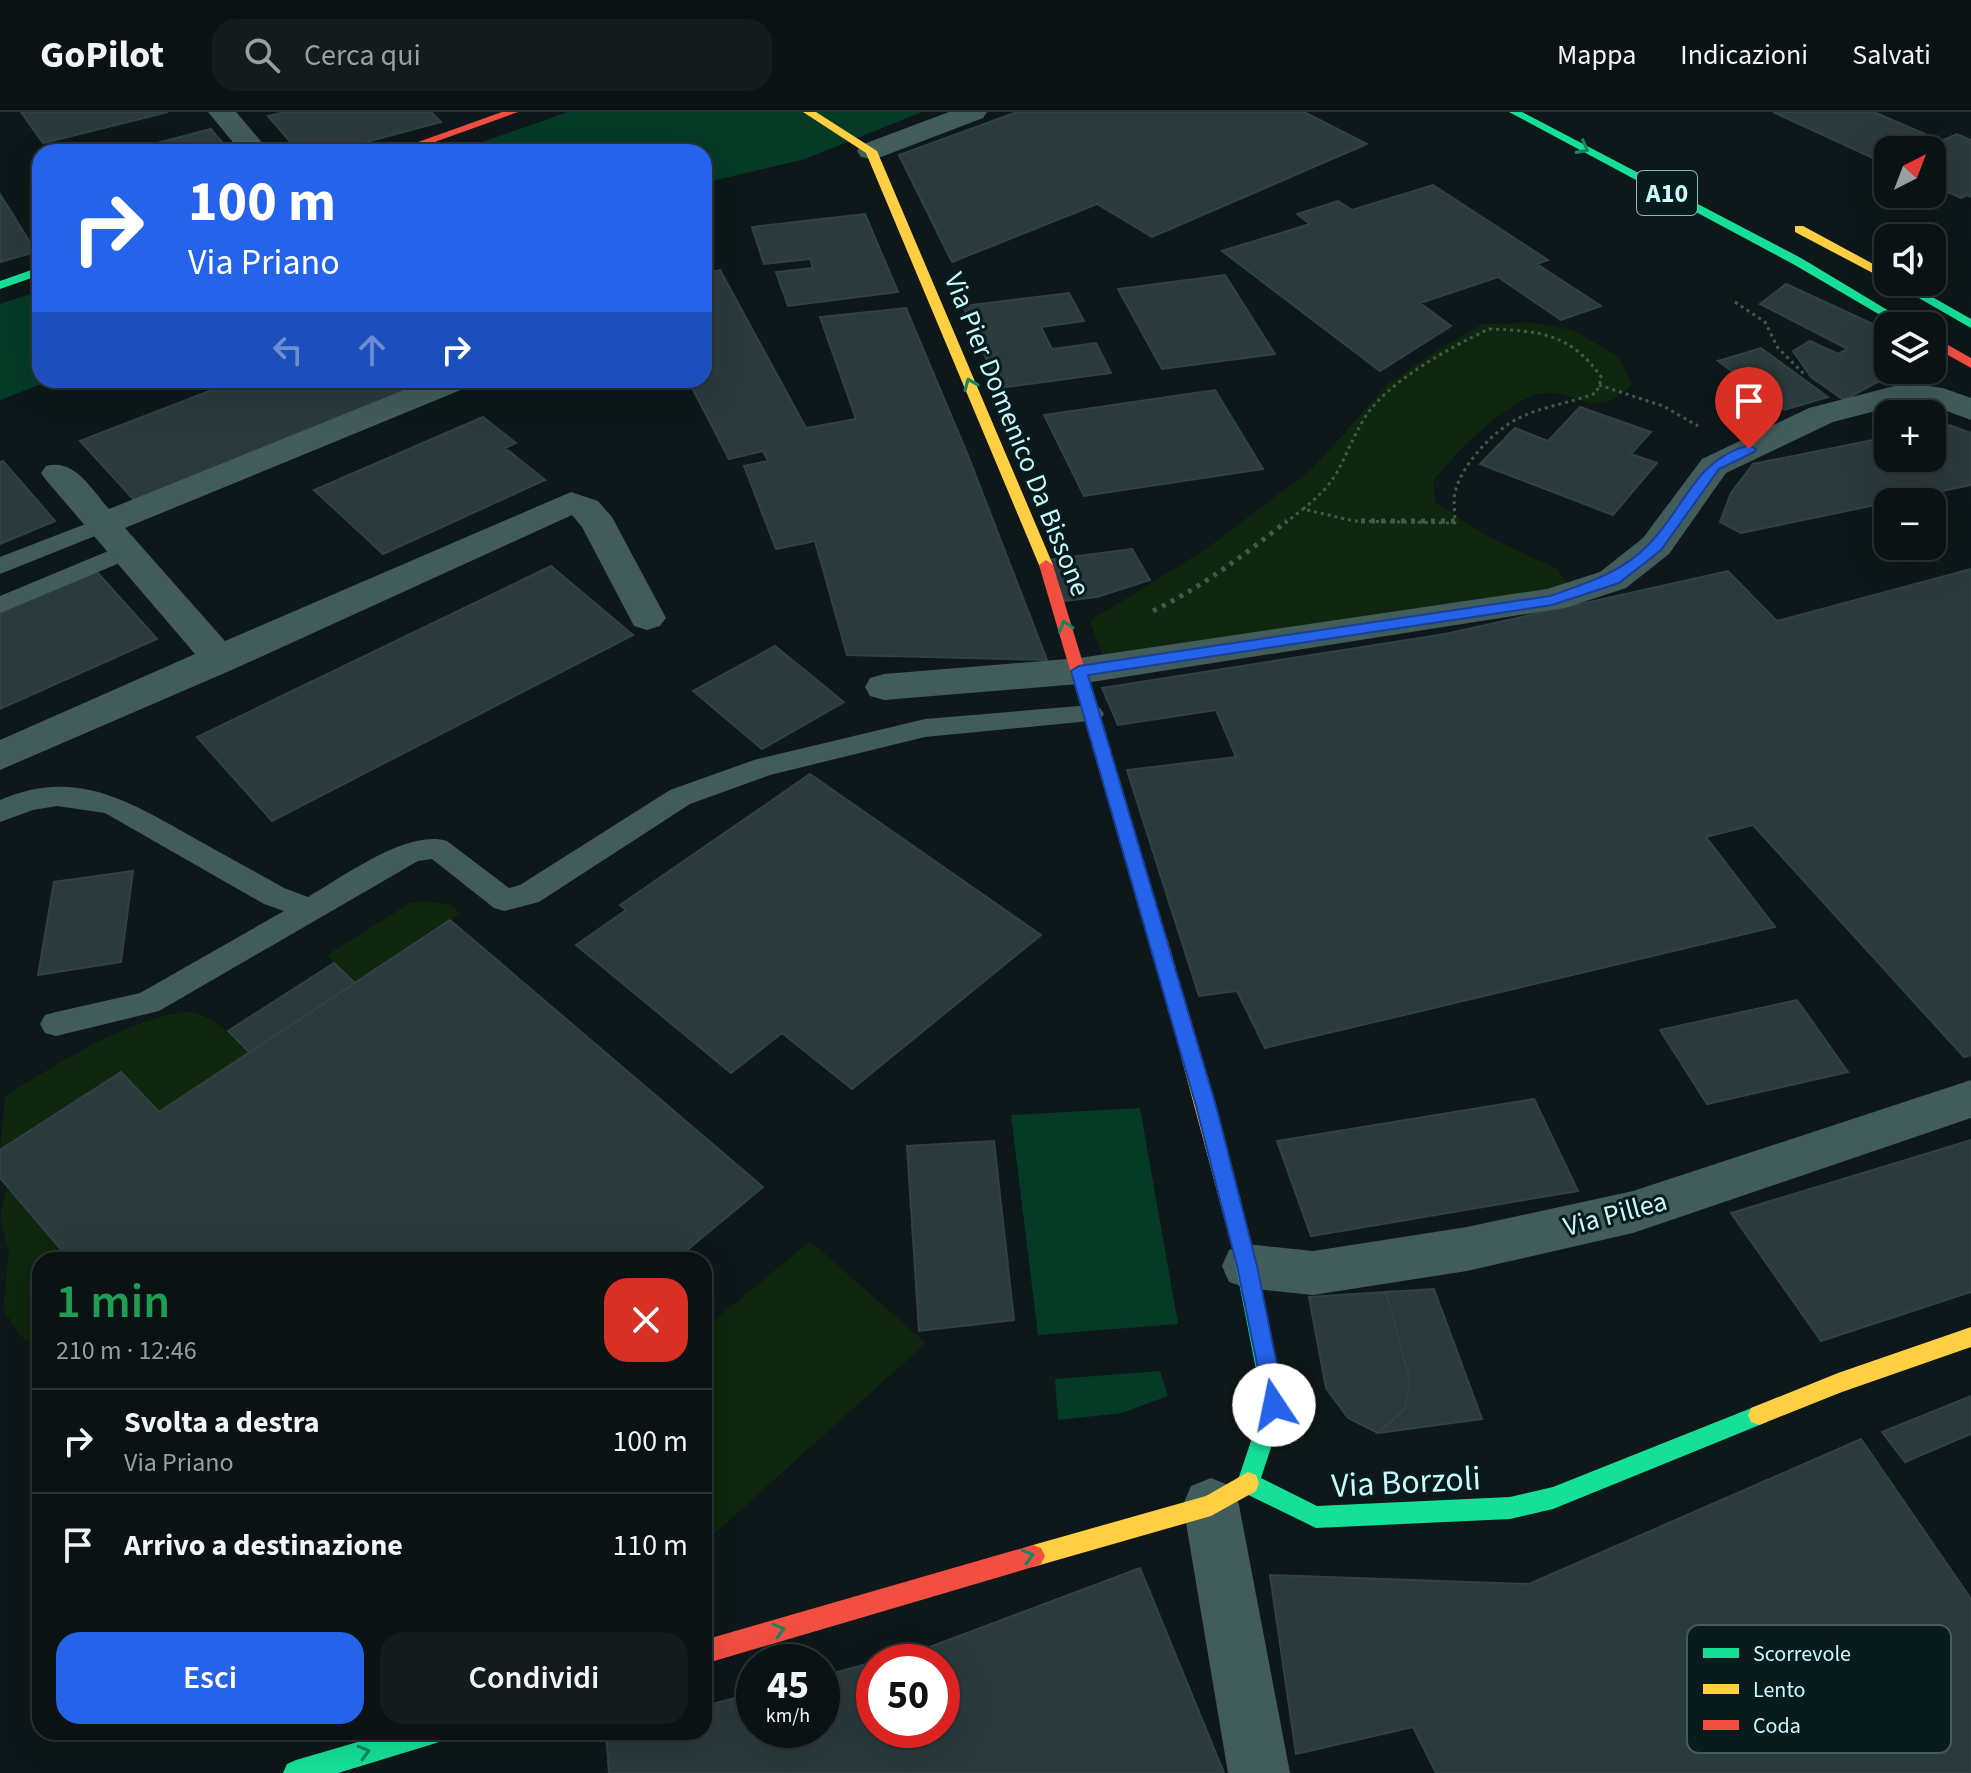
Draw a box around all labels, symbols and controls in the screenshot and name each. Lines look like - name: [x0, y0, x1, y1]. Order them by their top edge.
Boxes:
- search box: [212, 19, 772, 91]
- text: GoPilot: [40, 28, 164, 82]
- icon: search: [240, 33, 284, 77]
- text: Cerca qui: [304, 34, 421, 77]
- text: Mappa: [1557, 35, 1636, 75]
- text: Indicazioni: [1680, 35, 1808, 75]
- text: Salvati: [1852, 35, 1931, 75]
- north arrow: [1874, 136, 1946, 208]
- map controls: [1874, 136, 1946, 560]
- one-way arrow: [1575, 139, 1589, 154]
- text: 100 m: [188, 163, 336, 242]
- road number: A10: [1637, 171, 1697, 215]
- icon: right: [56, 176, 160, 280]
- button: sound: [1874, 224, 1946, 296]
- text: Via Priano: [188, 237, 340, 288]
- street label: Via Pier Domenico Da Bissone: [934, 267, 1100, 602]
- button: layers: [1874, 312, 1946, 384]
- icon: left: [266, 328, 310, 372]
- icon: ahead: [350, 328, 394, 372]
- icon: right: [434, 328, 478, 372]
- pin: [1715, 367, 1783, 449]
- one-way arrow: [963, 378, 979, 392]
- icon: arrive: [1727, 379, 1771, 423]
- button: +: [1874, 400, 1946, 472]
- button: −: [1874, 488, 1946, 560]
- one-way arrow: [1058, 619, 1074, 633]
- street label: Via Pillea: [1559, 1181, 1671, 1247]
- text: 1 min: [56, 1268, 170, 1336]
- button: close: [604, 1278, 688, 1362]
- text: 210 m · 12:46: [56, 1332, 197, 1369]
- position arrow: [1232, 1363, 1316, 1447]
- text: Svolta a destra: [124, 1401, 320, 1444]
- icon: right: [56, 1419, 100, 1463]
- text: 100 m: [612, 1420, 688, 1463]
- text: Via Priano: [124, 1444, 234, 1481]
- street label: Via Borzoli: [1330, 1454, 1482, 1511]
- icon: arrive: [56, 1523, 100, 1567]
- text: Arrivo a destinazione: [124, 1524, 403, 1567]
- text: 110 m: [612, 1524, 688, 1567]
- one-way arrow: [1021, 1549, 1035, 1566]
- one-way arrow: [771, 1623, 785, 1639]
- legend: [1687, 1625, 1951, 1753]
- button: Esci: [56, 1632, 364, 1724]
- button: Condividi: [380, 1632, 688, 1724]
- text: Scorrevole: [1753, 1638, 1851, 1670]
- speed limit sign: 50: [856, 1644, 960, 1748]
- text: 45: [767, 1657, 809, 1714]
- text: Lento: [1753, 1674, 1805, 1706]
- text: km/h: [766, 1702, 810, 1730]
- text: Coda: [1753, 1710, 1801, 1742]
- one-way arrow: [357, 1745, 371, 1761]

